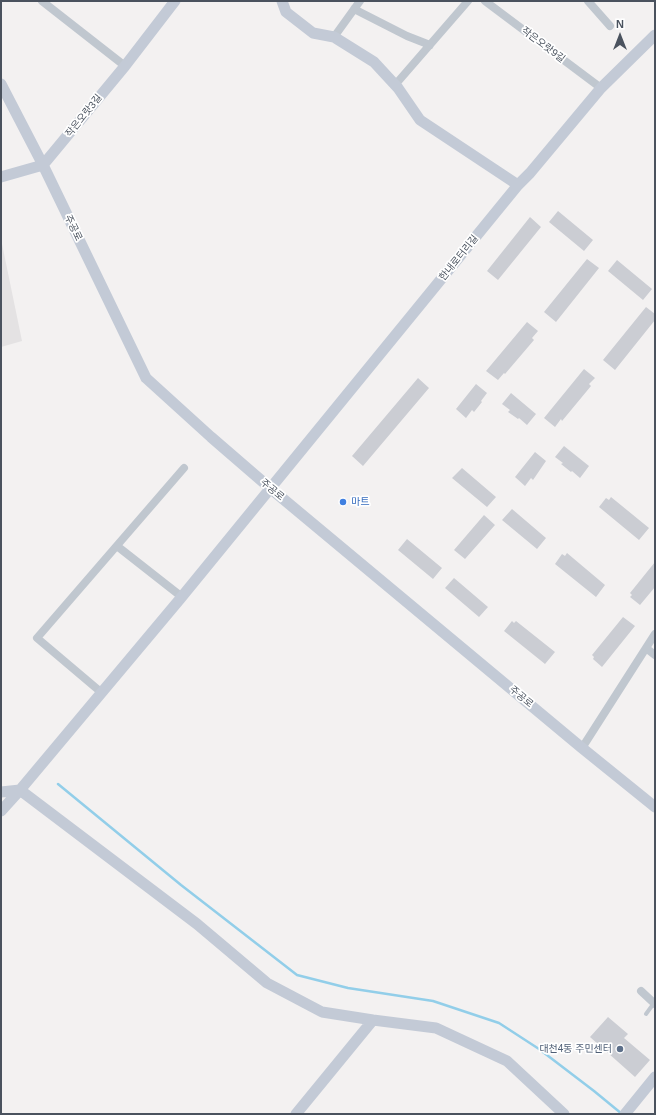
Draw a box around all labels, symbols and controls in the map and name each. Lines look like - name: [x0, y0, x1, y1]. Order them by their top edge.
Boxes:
- north arrow: [600, 16, 640, 56]
- text: N: [616, 18, 624, 30]
- street label: 작은오랏9길: [519, 25, 567, 65]
- street label: 작은오랏3길: [63, 92, 105, 140]
- street label: 주공로: [62, 213, 84, 243]
- street label: 한내로터리길: [437, 233, 481, 283]
- street label: 주공로: [258, 477, 286, 503]
- place label: 마트: [351, 496, 369, 508]
- marker: 마트: [338, 497, 348, 507]
- street label: 주공로: [507, 684, 535, 710]
- place label: 대천4동 주민센터: [539, 1043, 612, 1055]
- marker: 대천4동 주민센터: [615, 1044, 625, 1054]

